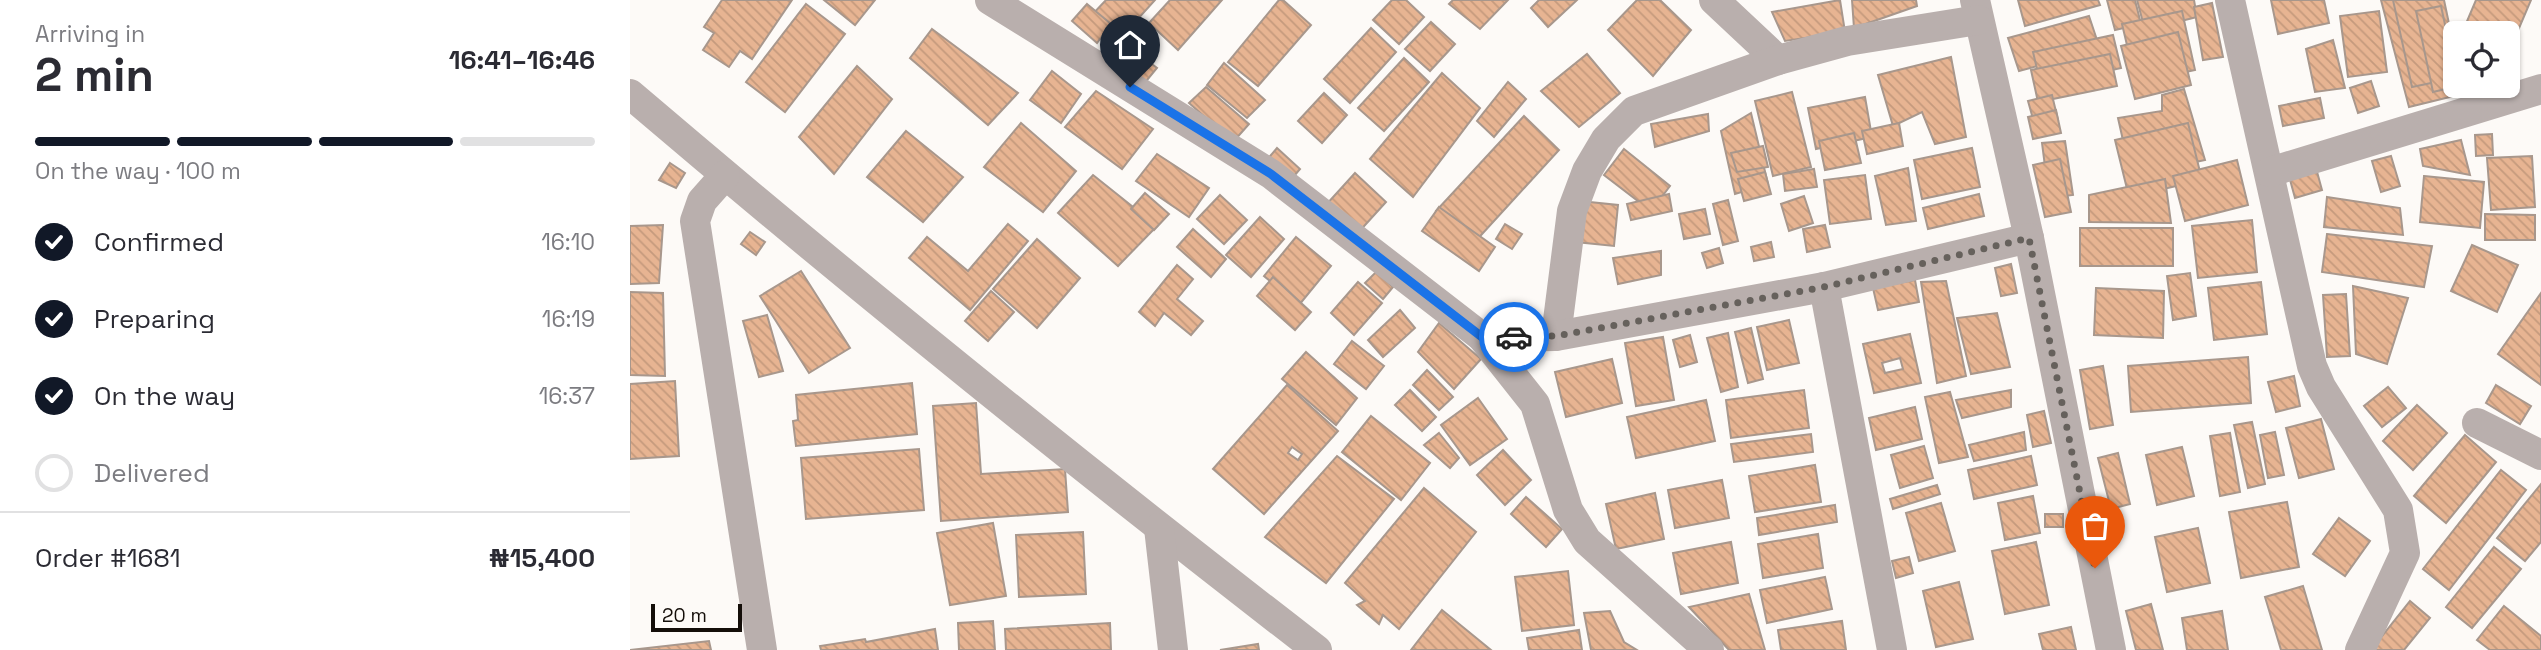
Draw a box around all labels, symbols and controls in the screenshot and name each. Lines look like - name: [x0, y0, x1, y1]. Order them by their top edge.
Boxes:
- pin: [1100, 15, 1160, 87]
- text: Arriving in: [35, 19, 145, 49]
- map controls: [2443, 21, 2520, 98]
- button: locate: [2443, 21, 2520, 98]
- icon: home: [1111, 26, 1149, 64]
- text: 16:41–16:46: [449, 43, 595, 77]
- text: 2 min: [35, 46, 154, 104]
- text: On the way · 100 m: [35, 156, 241, 186]
- icon: check: [35, 223, 73, 261]
- text: Confirmed: [94, 225, 224, 259]
- text: 16:10: [541, 227, 595, 257]
- icon: check: [35, 300, 73, 338]
- text: Preparing: [94, 302, 215, 336]
- courier: [1479, 302, 1549, 372]
- text: 16:19: [542, 304, 595, 334]
- icon: car: [1495, 318, 1533, 356]
- icon: check: [35, 377, 73, 415]
- text: On the way: [94, 379, 235, 413]
- text: 16:37: [539, 381, 595, 411]
- text: Delivered: [94, 456, 210, 490]
- pin: [2065, 496, 2125, 568]
- icon: bag: [2076, 507, 2114, 545]
- text: Order #1681: [35, 541, 181, 575]
- text: ₦15,400: [489, 541, 595, 575]
- scale bar: [651, 601, 742, 633]
- text: 20 m: [662, 603, 707, 628]

